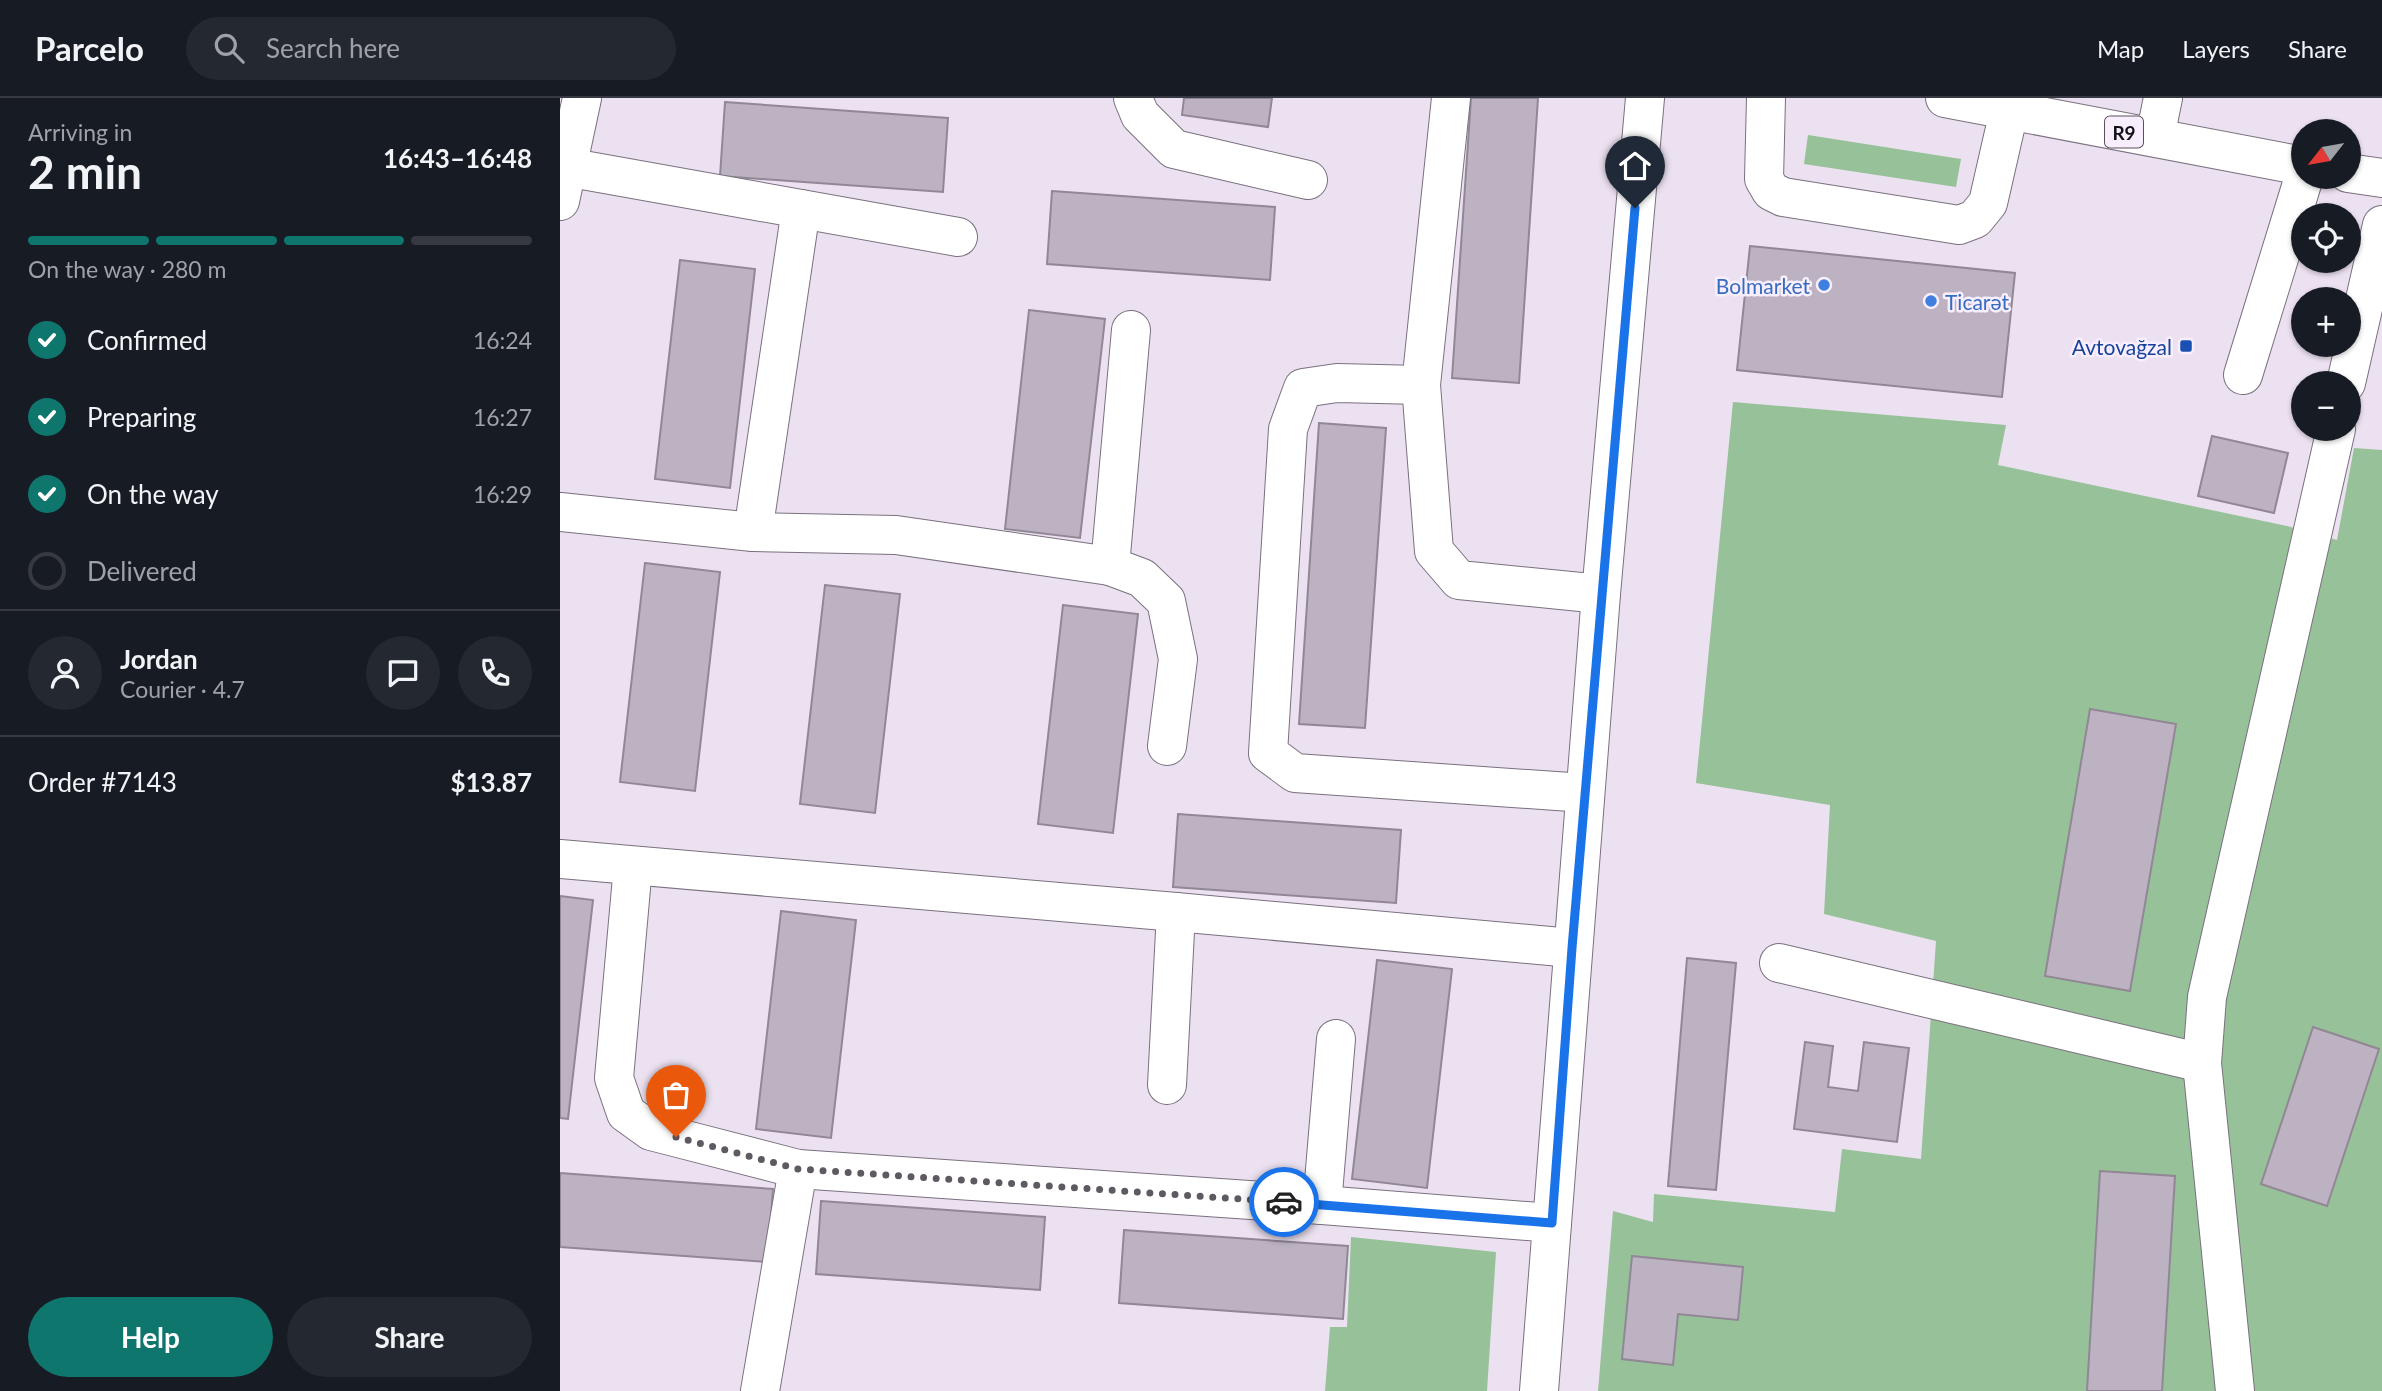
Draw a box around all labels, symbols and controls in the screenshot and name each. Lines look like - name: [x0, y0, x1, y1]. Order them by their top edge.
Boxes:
- search box: [186, 17, 676, 80]
- text: Parcelo: [35, 28, 144, 68]
- icon: search: [210, 29, 248, 67]
- text: Search here: [266, 32, 400, 64]
- text: Map: [2097, 34, 2144, 63]
- text: Layers: [2182, 34, 2250, 63]
- text: Share: [2288, 34, 2347, 63]
- road number: R9: [2105, 116, 2143, 148]
- text: Arriving in: [28, 118, 132, 146]
- north arrow: [2291, 119, 2361, 189]
- map controls: [2291, 119, 2361, 441]
- pin: [1605, 136, 1665, 208]
- text: 16:43–16:48: [383, 142, 532, 174]
- text: 2 min: [28, 144, 142, 199]
- icon: home: [1616, 147, 1654, 185]
- button: locate: [2291, 203, 2361, 273]
- text: On the way · 280 m: [28, 255, 227, 283]
- place label: Bolmarket: [1716, 273, 1810, 298]
- marker: Bolmarket: [1816, 277, 1832, 293]
- button: +: [2291, 287, 2361, 357]
- place label: Ticarət: [1945, 289, 2009, 314]
- marker: Ticarət: [1923, 293, 1939, 309]
- icon: check: [28, 321, 66, 359]
- text: Confirmed: [87, 324, 207, 356]
- text: 16:24: [473, 326, 532, 354]
- place label: Avtovağzal: [2072, 334, 2172, 359]
- marker: Avtovağzal: [2178, 338, 2194, 354]
- button: −: [2291, 371, 2361, 441]
- icon: check: [28, 398, 66, 436]
- text: Preparing: [87, 401, 196, 433]
- text: 16:27: [473, 403, 532, 431]
- icon: check: [28, 475, 66, 513]
- text: On the way: [87, 478, 219, 510]
- text: 16:29: [473, 480, 532, 508]
- text: Delivered: [87, 555, 197, 587]
- button: person: [28, 636, 102, 710]
- button: chat: [366, 636, 440, 710]
- button: phone: [458, 636, 532, 710]
- text: Jordan: [120, 643, 198, 675]
- text: Courier · 4.7: [120, 675, 245, 703]
- text: Order #7143: [28, 766, 177, 798]
- text: $13.87: [450, 766, 532, 798]
- pin: [646, 1065, 706, 1137]
- icon: bag: [657, 1076, 695, 1114]
- courier: [1249, 1167, 1319, 1237]
- icon: car: [1265, 1183, 1303, 1221]
- button: Help: [28, 1297, 273, 1377]
- button: Share: [287, 1297, 532, 1377]

